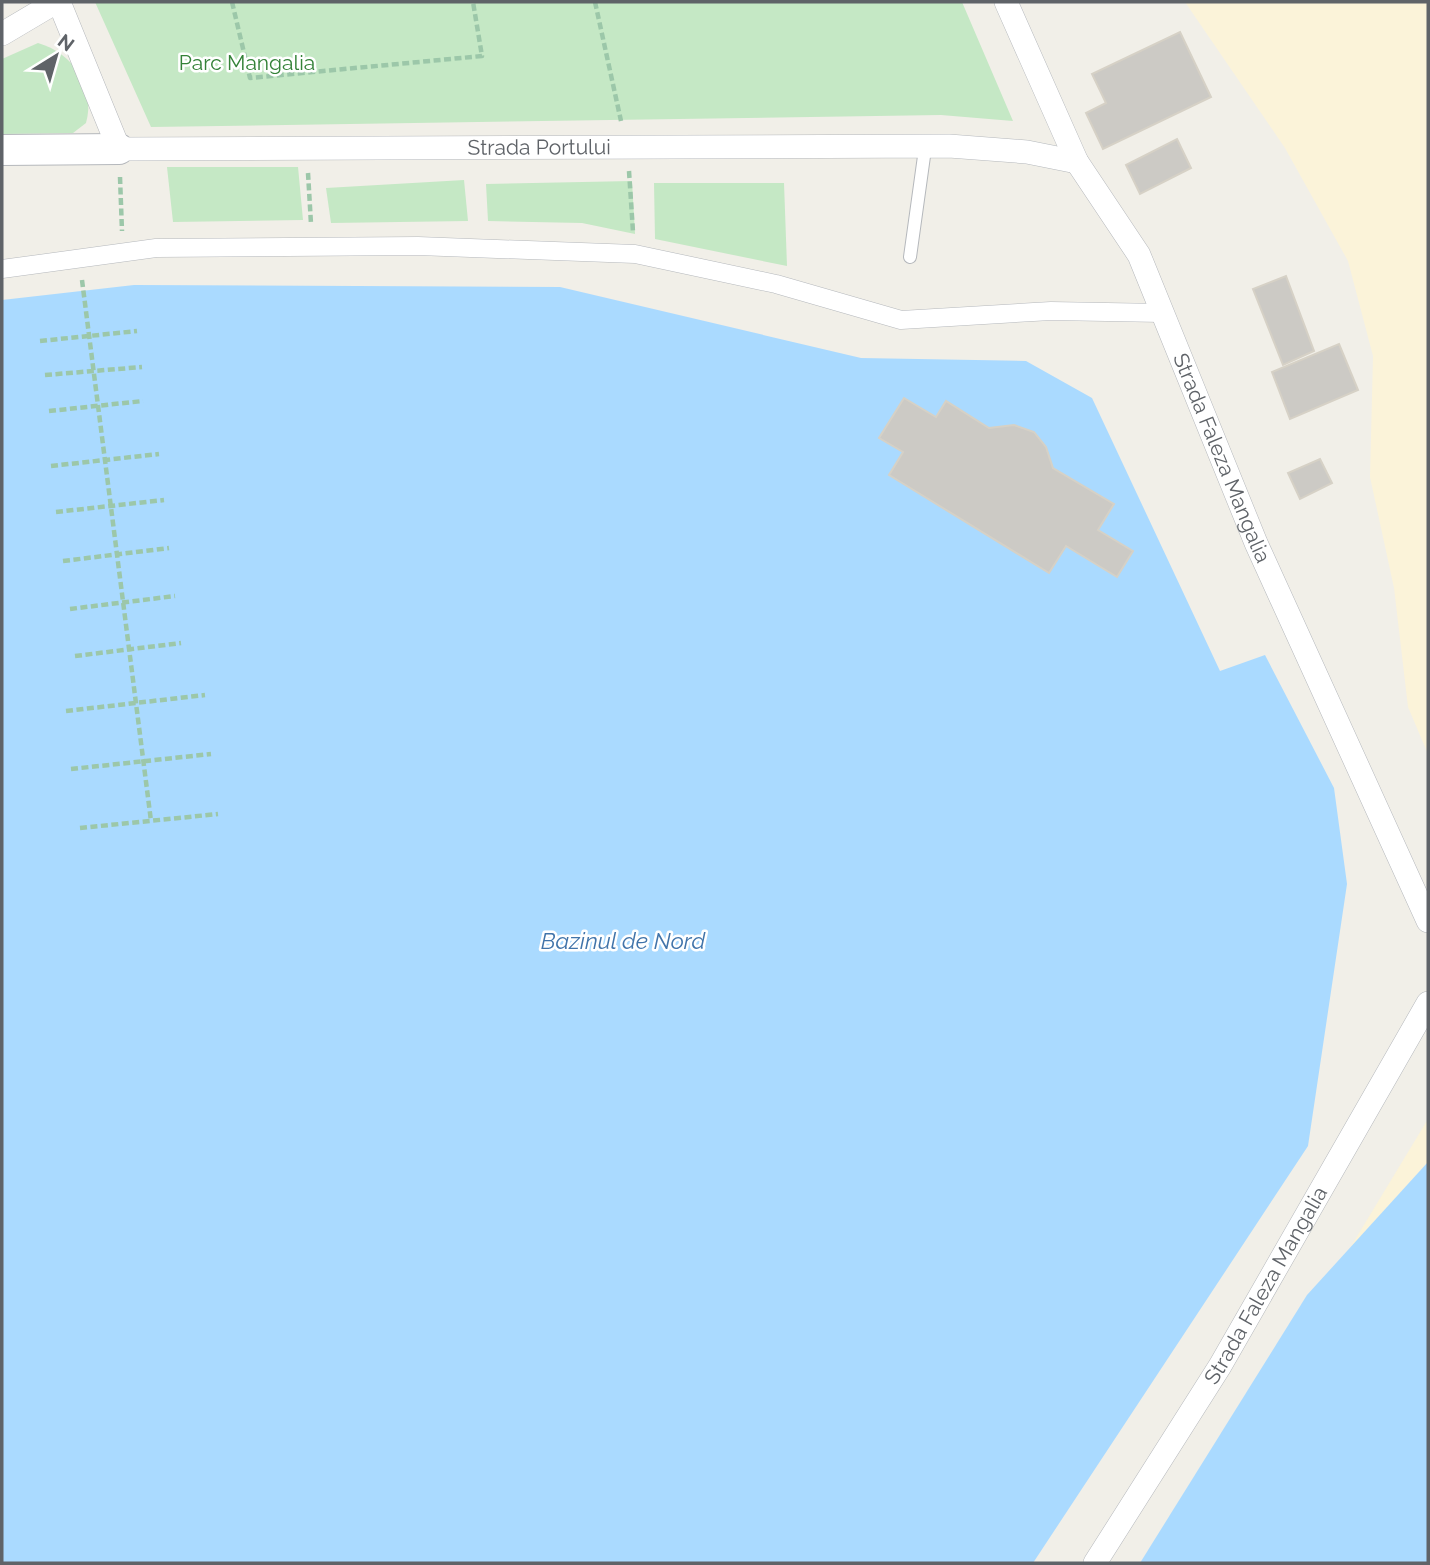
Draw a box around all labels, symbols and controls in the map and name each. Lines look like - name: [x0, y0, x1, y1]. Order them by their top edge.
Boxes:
- north arrow: [21, 21, 91, 91]
- text: N: [54, 29, 79, 56]
- park label: Parc Mangalia: [179, 50, 315, 75]
- street label: Strada Portului: [468, 134, 611, 160]
- street label: Strada Faleza Mangalia: [1168, 349, 1276, 566]
- water label: Bazinul de Nord: [541, 927, 706, 954]
- street label: Strada Faleza Mangalia: [1199, 1182, 1332, 1389]

